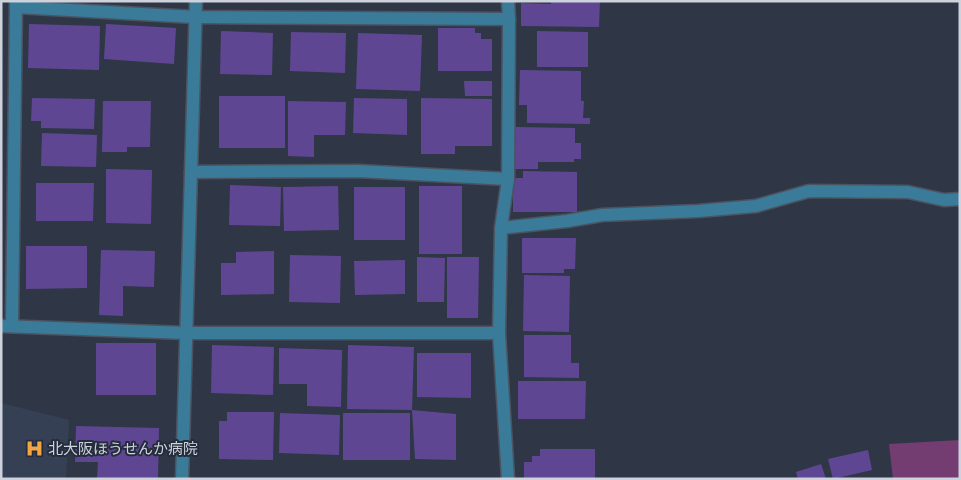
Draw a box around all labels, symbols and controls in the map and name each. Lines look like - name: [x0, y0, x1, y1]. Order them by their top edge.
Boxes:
- hospital icon: 北大阪ほうせんか病院: [24, 439, 44, 459]
- place label: 北大阪ほうせんか病院: [48, 440, 198, 458]

